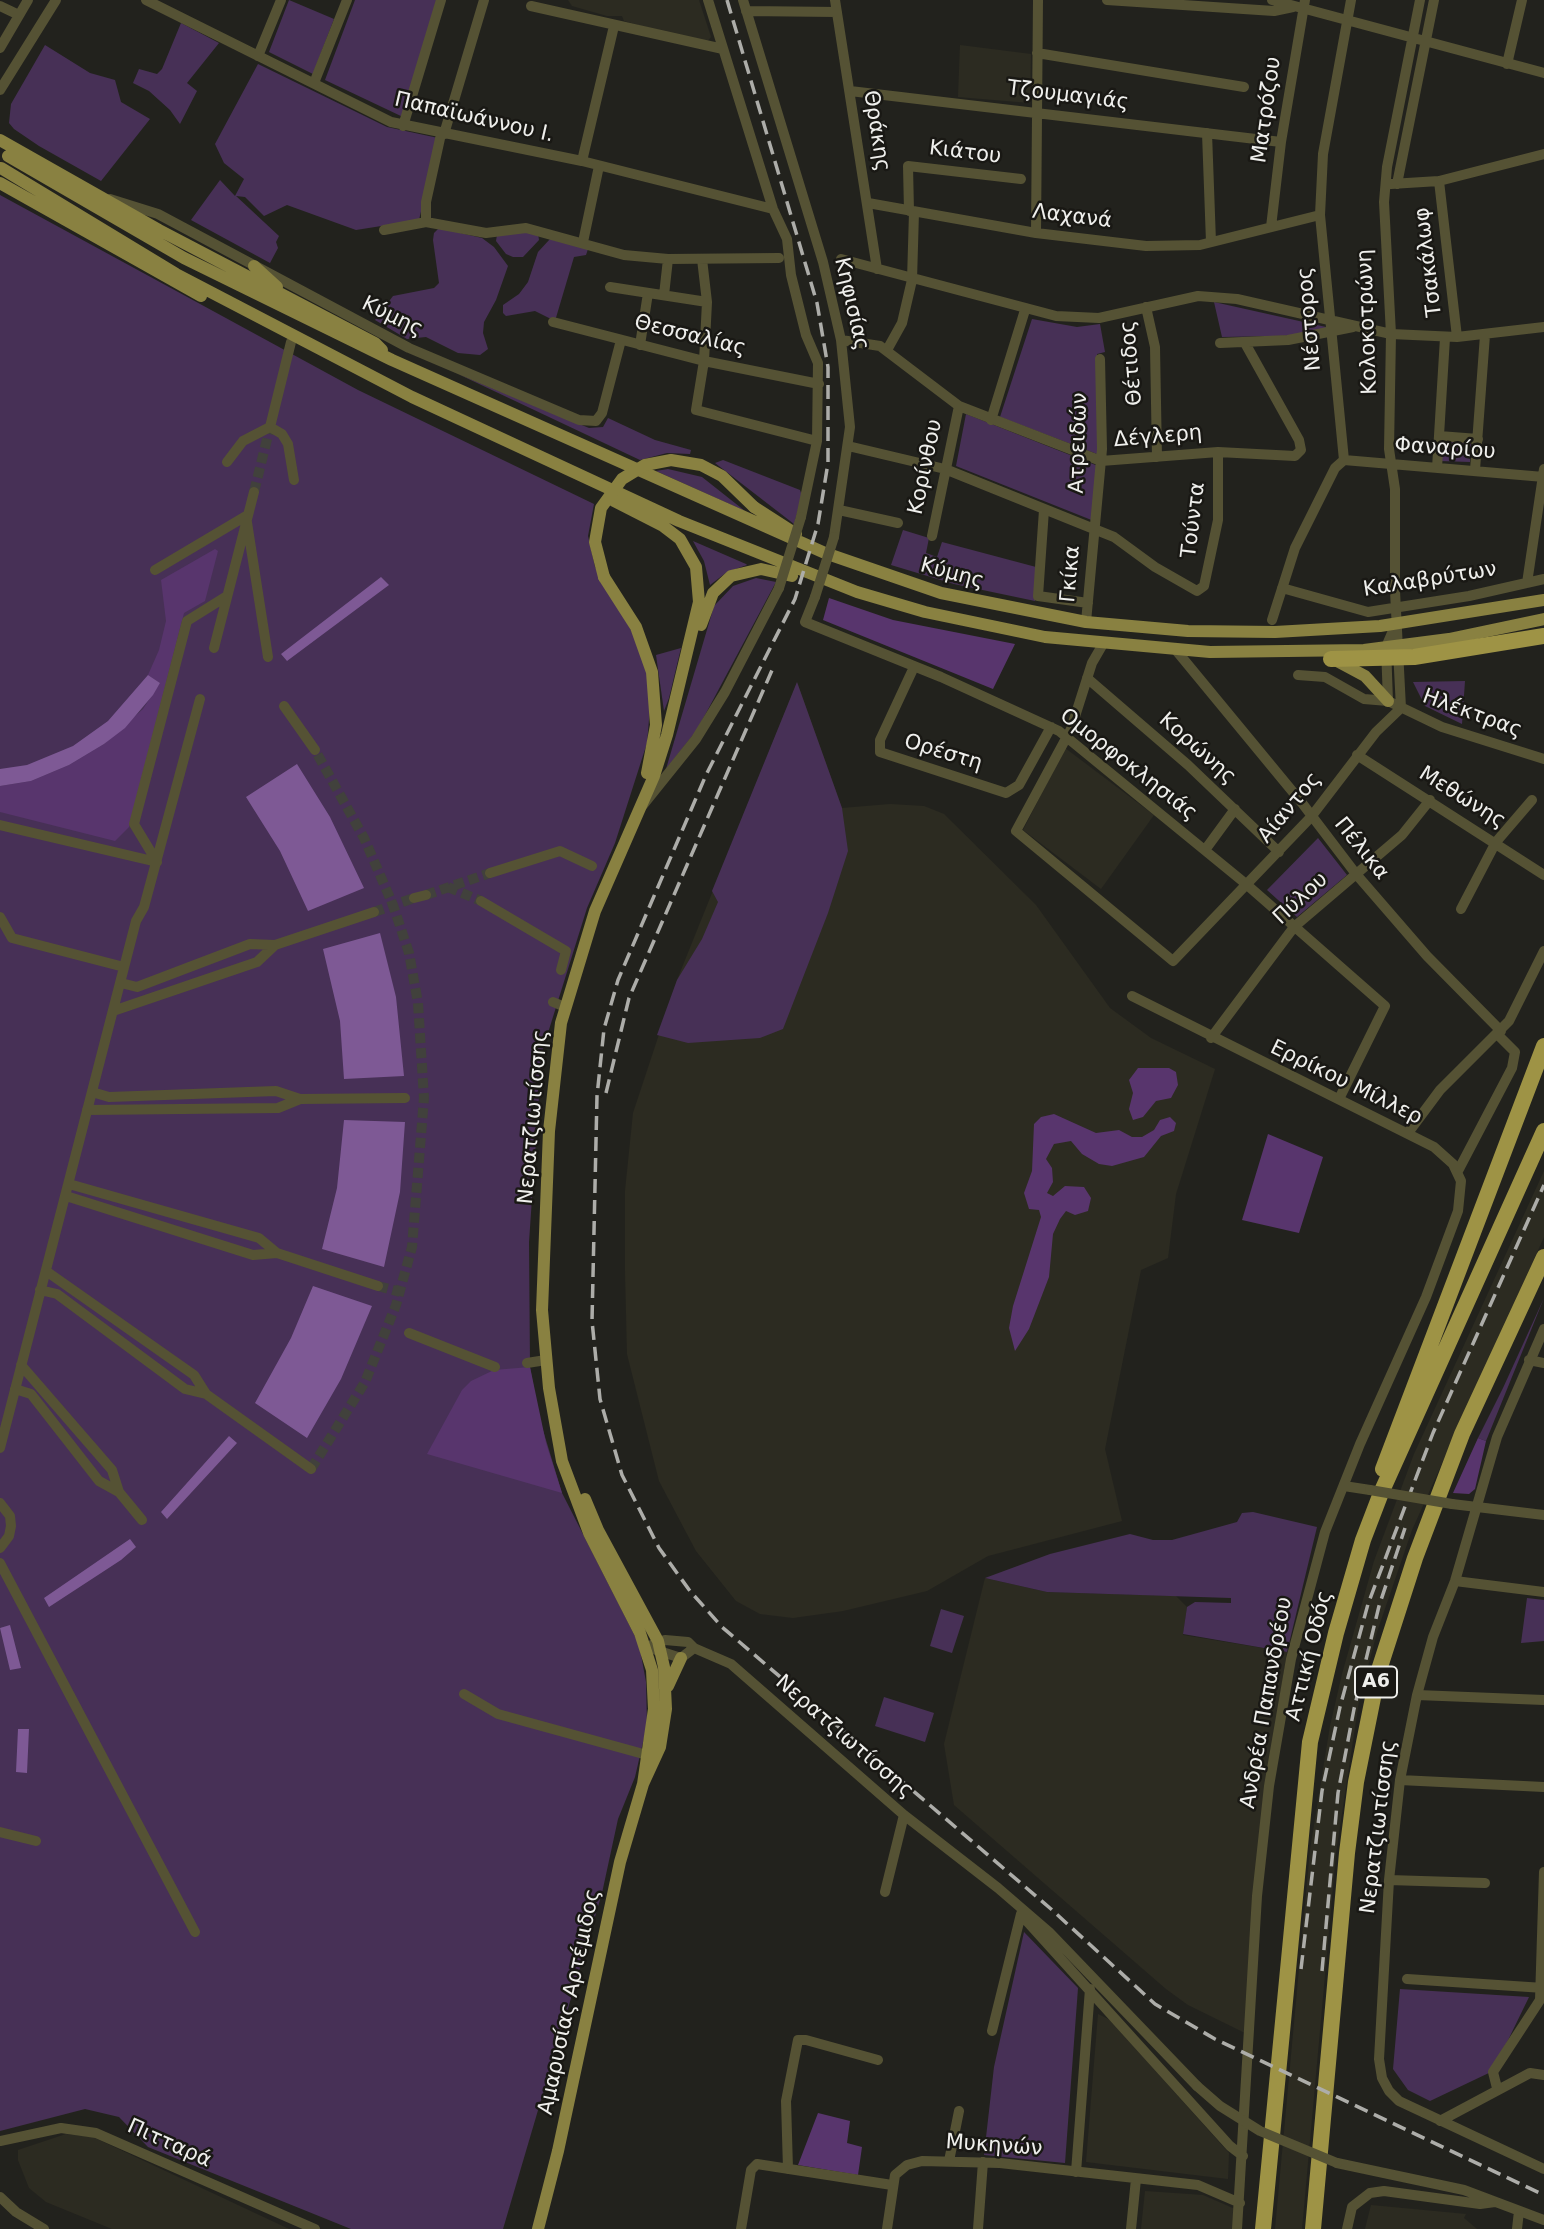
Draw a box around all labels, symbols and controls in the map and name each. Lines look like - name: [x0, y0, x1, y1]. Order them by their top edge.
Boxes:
- street label: Ματρόζου: [1247, 55, 1287, 165]
- street label: Τζουμαγιάς: [1006, 76, 1130, 116]
- street label: Παπαϊωάννου Ι.: [392, 87, 556, 149]
- street label: Θράκης: [857, 89, 895, 173]
- street label: Κιάτου: [928, 136, 1002, 170]
- street label: Λαχανά: [1031, 200, 1113, 234]
- street label: Τσακάλωφ: [1410, 206, 1448, 318]
- street label: Κολοκοτρώνη: [1353, 249, 1383, 395]
- street label: Κηφισίας: [828, 255, 874, 353]
- street label: Νέστορος: [1293, 266, 1327, 372]
- street label: Κύμης: [357, 291, 427, 343]
- street label: Θεσσαλίας: [632, 310, 748, 362]
- street label: Θέτιδος: [1116, 319, 1148, 407]
- street label: Ατρειδών: [1065, 392, 1093, 494]
- street label: Κορίνθου: [904, 417, 948, 517]
- street label: Δέγλερη: [1113, 421, 1203, 453]
- street label: Φαναρίου: [1394, 433, 1496, 465]
- street label: Τούντα: [1177, 481, 1211, 559]
- street label: Γκίκα: [1056, 544, 1086, 604]
- street label: Κύμης: [917, 553, 987, 595]
- street label: Καλαβρύτων: [1361, 557, 1499, 603]
- street label: Ηλέκτρας: [1419, 684, 1525, 744]
- street label: Ομορφοκλησιάς: [1054, 704, 1202, 826]
- street label: Κορώνης: [1153, 708, 1241, 790]
- street label: Ορέστη: [901, 729, 985, 777]
- street label: Μεθώνης: [1414, 762, 1510, 834]
- street label: Αίαντος: [1253, 767, 1327, 849]
- street label: Πέλικα: [1328, 813, 1394, 885]
- street label: Πύλου: [1269, 867, 1333, 931]
- street label: Νερατζιωτίσσης: [514, 1029, 554, 1205]
- street label: Ερρίκου Μίλλερ: [1266, 1035, 1426, 1131]
- street label: Αττική Οδός: [1282, 1588, 1338, 1724]
- street label: Ανδρέα Παπανδρέου: [1236, 1595, 1298, 1811]
- road number: Α6: [1355, 1666, 1397, 1698]
- street label: Νερατζιωτίσσης: [770, 1670, 918, 1804]
- street label: Νερατζιωτίσσης: [1356, 1739, 1402, 1915]
- street label: Αμαρυσίας Αρτέμιδος: [534, 1887, 606, 2117]
- street label: Πιτταρά: [123, 2114, 215, 2174]
- street label: Μυκηνών: [945, 2130, 1043, 2162]

